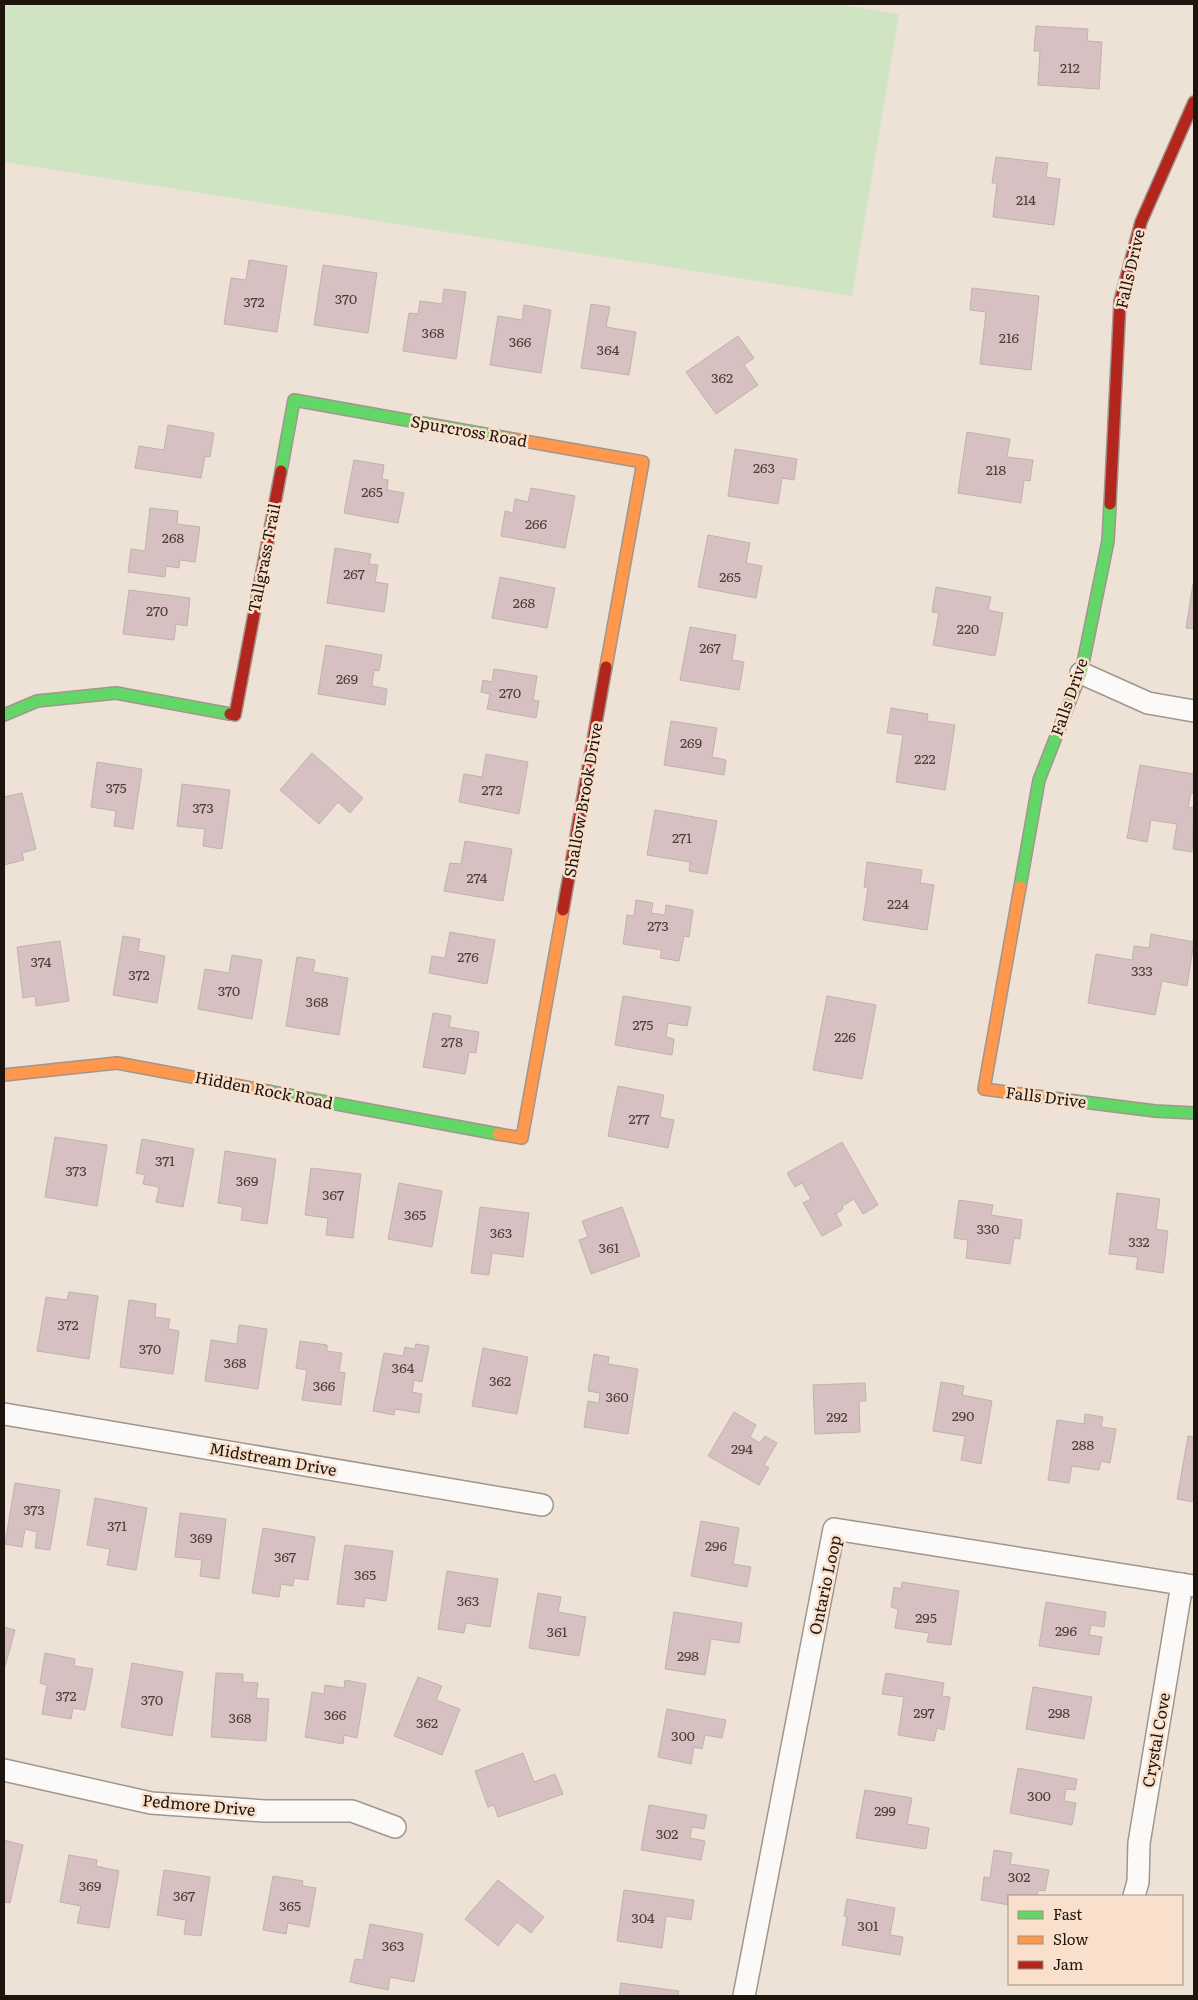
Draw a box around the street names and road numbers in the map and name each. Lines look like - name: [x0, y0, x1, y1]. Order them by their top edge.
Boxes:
- street label: Falls Drive: [1108, 227, 1150, 311]
- street label: Spurcross Road: [409, 408, 530, 452]
- street label: Tallgrass Trail: [241, 501, 285, 615]
- street label: Falls Drive: [1044, 654, 1093, 739]
- street label: Shallow Brook Drive: [557, 720, 607, 879]
- street label: Hidden Rock Road: [193, 1064, 335, 1114]
- street label: Falls Drive: [1004, 1079, 1088, 1113]
- street label: Midstream Drive: [208, 1435, 339, 1481]
- street label: Ontario Loop: [802, 1533, 846, 1637]
- street label: Crystal Cove: [1135, 1691, 1175, 1789]
- street label: Pedmore Drive: [142, 1787, 257, 1821]

